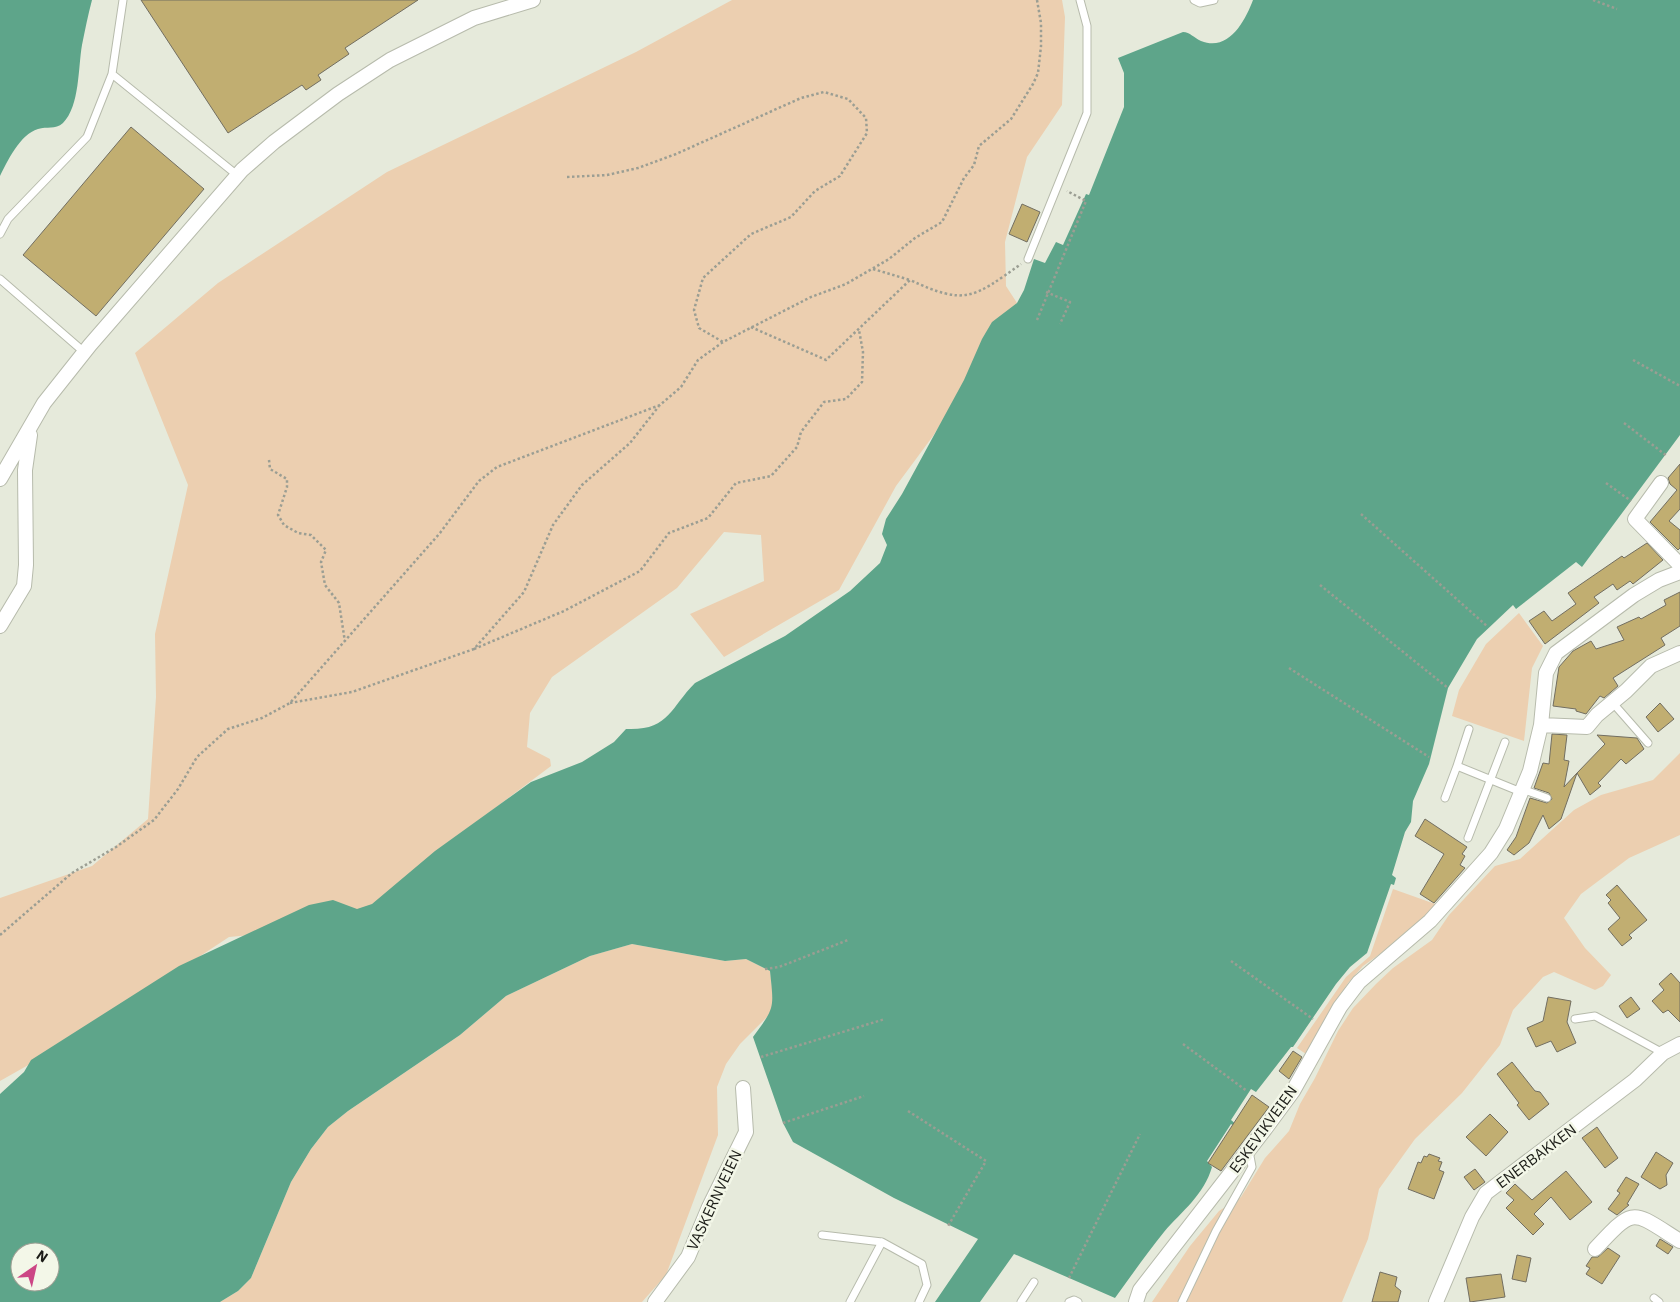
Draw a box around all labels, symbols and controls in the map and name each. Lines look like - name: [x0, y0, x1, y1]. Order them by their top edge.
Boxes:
- street label: ESKEVIKVEIEN: [1225, 1082, 1301, 1176]
- street label: ENERBAKKEN: [1492, 1120, 1580, 1192]
- street label: VASKERNVEIEN: [682, 1147, 746, 1253]
- north arrow: [10, 1242, 60, 1292]
- text: N: [33, 1246, 52, 1267]

